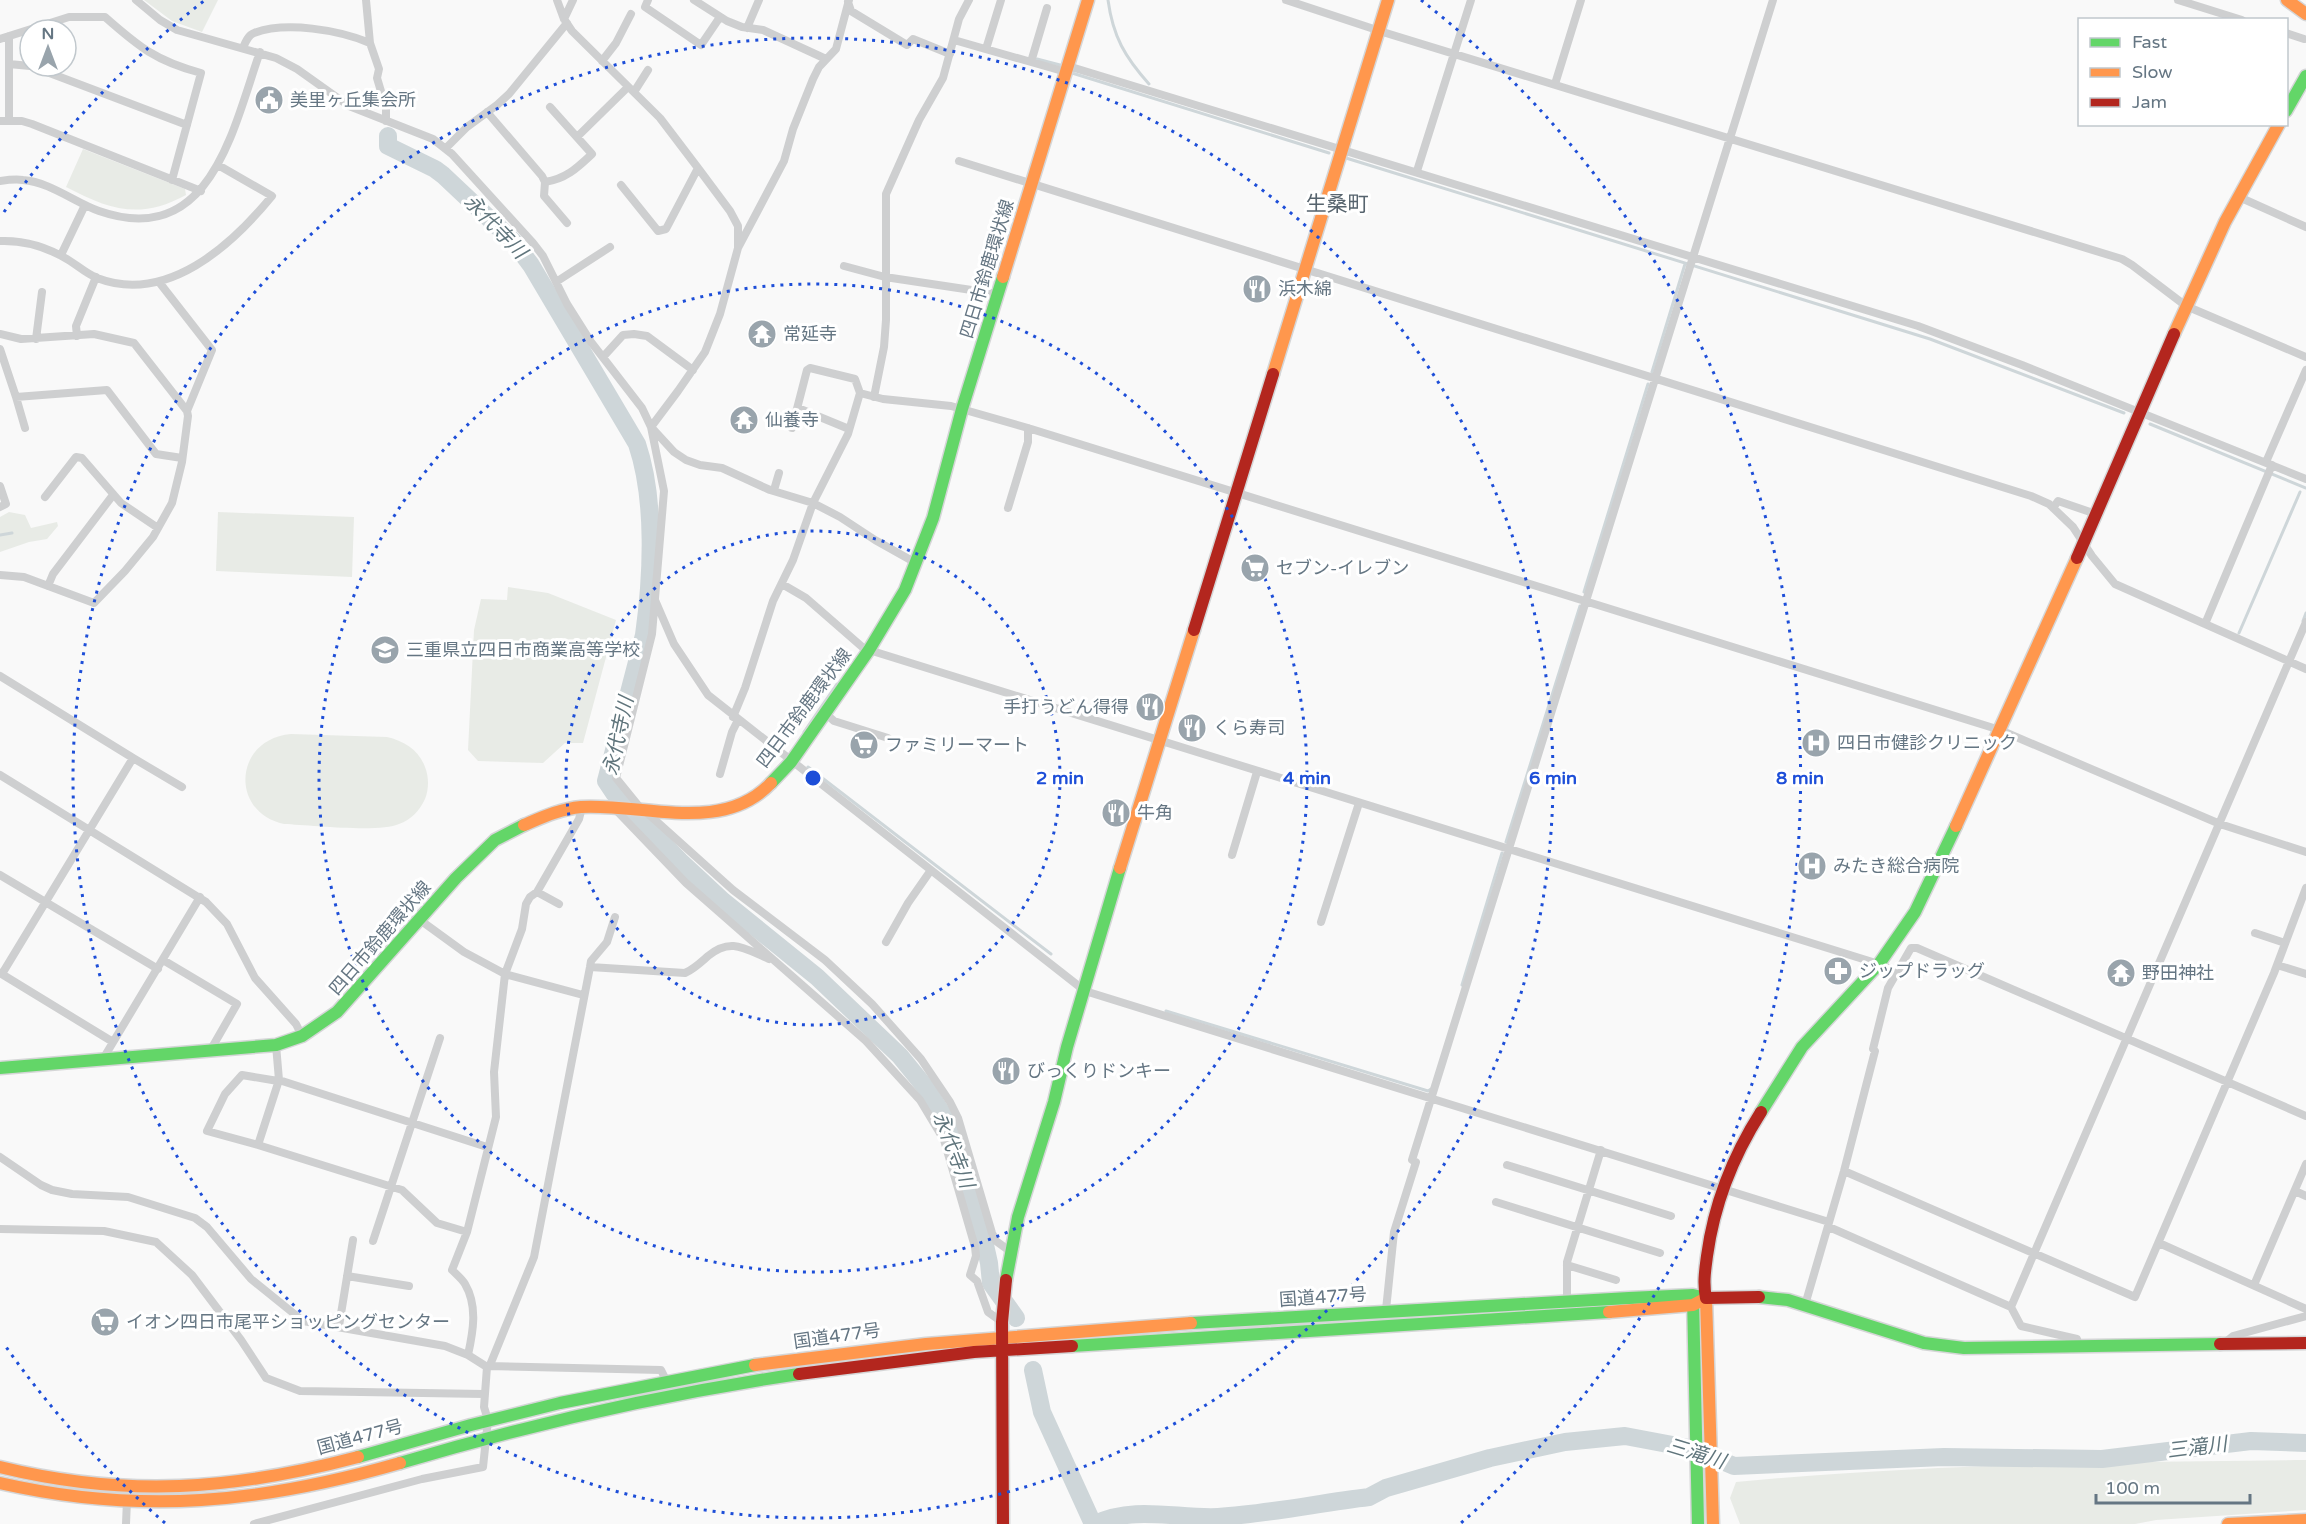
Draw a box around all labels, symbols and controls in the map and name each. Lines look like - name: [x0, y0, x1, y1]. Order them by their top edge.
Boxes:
- north arrow: [18, 18, 78, 78]
- legend: [2078, 18, 2288, 126]
- text: N: [42, 24, 54, 44]
- text: Fast: [2132, 31, 2167, 53]
- text: Slow: [2132, 61, 2173, 83]
- public building icon: 美里ヶ丘集会所: [253, 84, 285, 116]
- place label: 美里ヶ丘集会所: [290, 89, 416, 111]
- text: Jam: [2132, 91, 2167, 113]
- water label: 永代寺川: [459, 190, 533, 266]
- district label: 生桑町: [1306, 192, 1369, 217]
- street label: 四日市鈴鹿環状線: [955, 197, 1019, 341]
- restaurant icon: 浜木綿: [1241, 273, 1273, 305]
- place label: 浜木綿: [1278, 278, 1332, 300]
- temple icon: 常延寺: [746, 318, 778, 350]
- place label: 常延寺: [783, 323, 837, 345]
- temple icon: 仙養寺: [728, 404, 760, 436]
- place label: 仙養寺: [765, 409, 819, 431]
- supermarket icon: セブン-イレブン: [1239, 552, 1271, 584]
- place label: セブン-イレブン: [1276, 557, 1409, 579]
- school or university icon: 三重県立四日市商業高等学校: [369, 634, 401, 666]
- place label: 三重県立四日市商業高等学校: [406, 639, 640, 661]
- street label: 四日市鈴鹿環状線: [752, 644, 856, 772]
- restaurant icon: 手打うどん得得: [1134, 691, 1166, 723]
- water label: 永代寺川: [599, 692, 639, 778]
- place label: 手打うどん得得: [1003, 696, 1129, 718]
- restaurant icon: くら寿司: [1176, 712, 1208, 744]
- place label: くら寿司: [1213, 717, 1285, 739]
- hospital icon: 四日市健診クリニック: [1800, 727, 1832, 759]
- supermarket icon: ファミリーマート: [848, 729, 880, 761]
- place label: 四日市健診クリニック: [1837, 732, 2017, 754]
- place label: ファミリーマート: [885, 734, 1029, 756]
- text: 2 min: [1036, 767, 1084, 789]
- text: 4 min: [1283, 767, 1331, 789]
- text: 6 min: [1529, 767, 1577, 789]
- text: 8 min: [1776, 767, 1824, 789]
- centre of rings: [803, 768, 823, 788]
- restaurant icon: 牛角: [1100, 797, 1132, 829]
- place label: 牛角: [1137, 802, 1173, 824]
- hospital icon: みたき総合病院: [1796, 850, 1828, 882]
- place label: みたき総合病院: [1833, 855, 1959, 877]
- street label: 四日市鈴鹿環状線: [324, 876, 436, 1000]
- pharmacy icon: ジップドラッグ: [1822, 955, 1854, 987]
- temple icon: 野田神社: [2105, 957, 2137, 989]
- place label: ジップドラッグ: [1859, 960, 1985, 982]
- place label: 野田神社: [2142, 962, 2214, 984]
- restaurant icon: びっくりドンキー: [990, 1055, 1022, 1087]
- place label: びっくりドンキー: [1027, 1060, 1171, 1082]
- water label: 永代寺川: [927, 1108, 979, 1194]
- street label: 国道477号: [1278, 1283, 1368, 1311]
- supermarket icon: イオン四日市尾平ショッピングセンター: [89, 1306, 121, 1338]
- place label: イオン四日市尾平ショッピングセンター: [126, 1311, 450, 1333]
- street label: 国道477号: [792, 1319, 882, 1353]
- street label: 国道477号: [315, 1415, 405, 1459]
- water label: 三滝川: [2166, 1432, 2230, 1464]
- water label: 三滝川: [1664, 1434, 1730, 1475]
- scale bar: [2096, 1467, 2250, 1505]
- text: 100 m: [2105, 1477, 2160, 1499]

